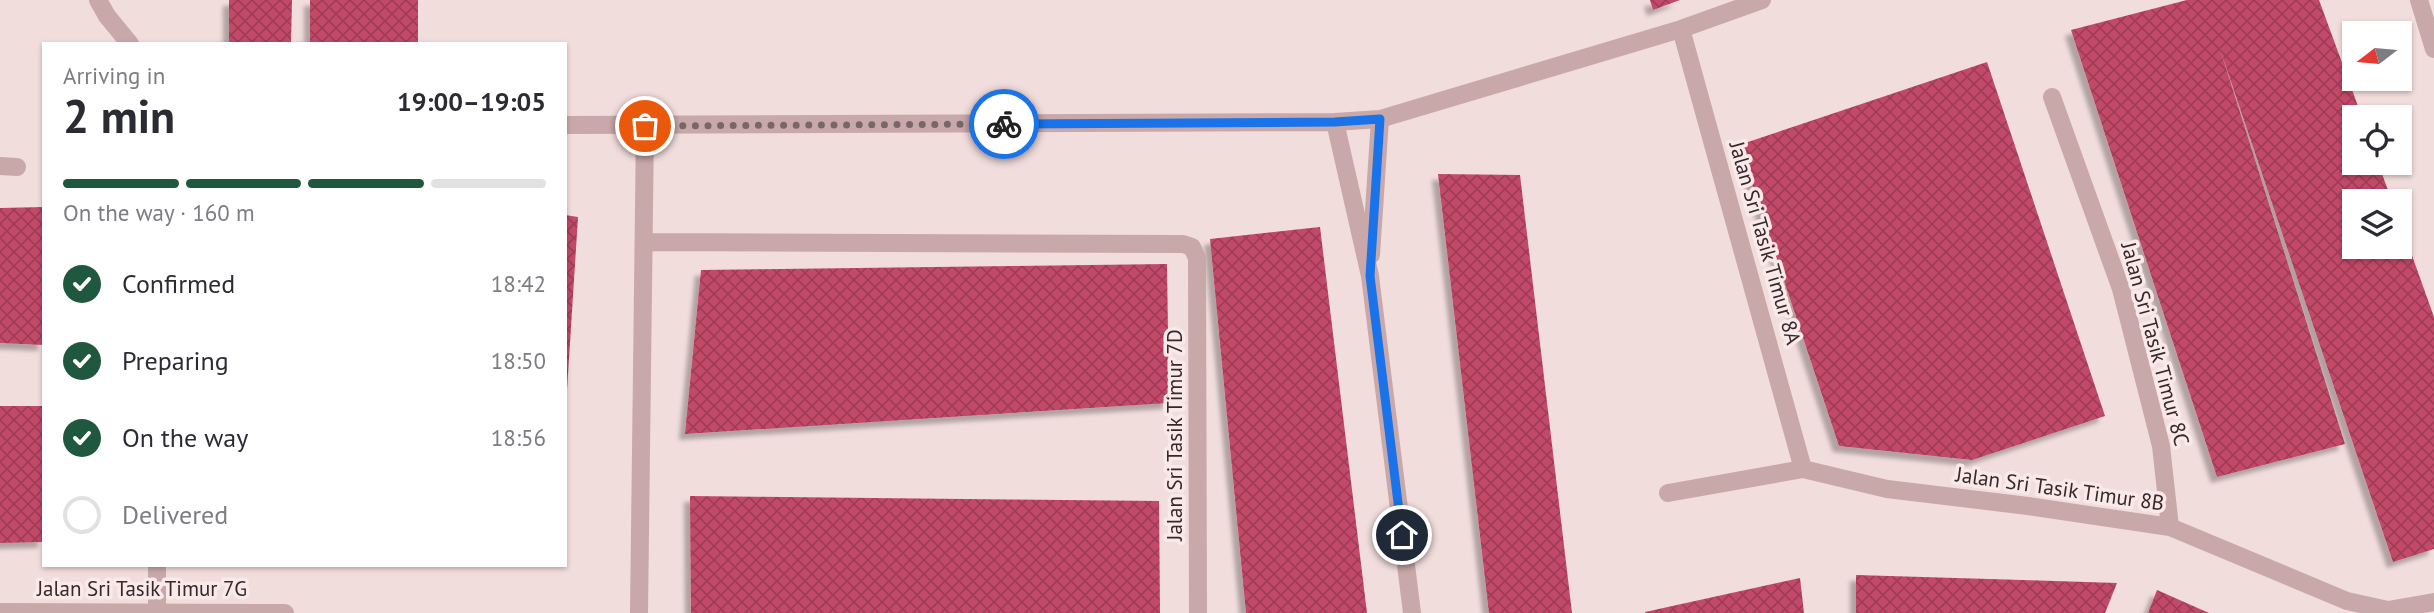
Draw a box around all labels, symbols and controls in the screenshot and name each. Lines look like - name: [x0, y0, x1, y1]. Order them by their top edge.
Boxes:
- north arrow: [2342, 21, 2412, 91]
- map controls: [2342, 21, 2412, 259]
- text: Arriving in: [63, 61, 165, 90]
- text: 19:00–19:05: [397, 85, 546, 118]
- text: 2 min: [63, 86, 175, 146]
- courier: [969, 89, 1039, 159]
- pin: [615, 96, 675, 156]
- icon: bike: [985, 105, 1023, 143]
- button: locate: [2342, 105, 2412, 175]
- icon: bag: [626, 107, 664, 145]
- street label: Jalan Sri Tasik Timur 8A: [1723, 137, 1808, 348]
- button: layers: [2342, 189, 2412, 259]
- text: On the way · 160 m: [63, 198, 255, 227]
- street label: Jalan Sri Tasik Timur 8C: [2115, 238, 2196, 449]
- icon: check: [63, 265, 101, 303]
- text: Confirmed: [122, 267, 235, 300]
- text: 18:42: [491, 269, 546, 298]
- street label: Jalan Sri Tasik Timur 7D: [1161, 329, 1188, 542]
- icon: check: [63, 342, 101, 380]
- text: Preparing: [122, 344, 229, 377]
- text: 18:50: [491, 346, 546, 375]
- icon: check: [63, 419, 101, 457]
- text: On the way: [122, 421, 248, 454]
- text: 18:56: [491, 423, 546, 452]
- street label: Jalan Sri Tasik Timur 8B: [1953, 460, 2166, 516]
- text: Delivered: [122, 498, 228, 531]
- pin: [1372, 505, 1432, 565]
- icon: home: [1383, 516, 1421, 554]
- street label: Jalan Sri Tasik Timur 7G: [36, 575, 247, 602]

